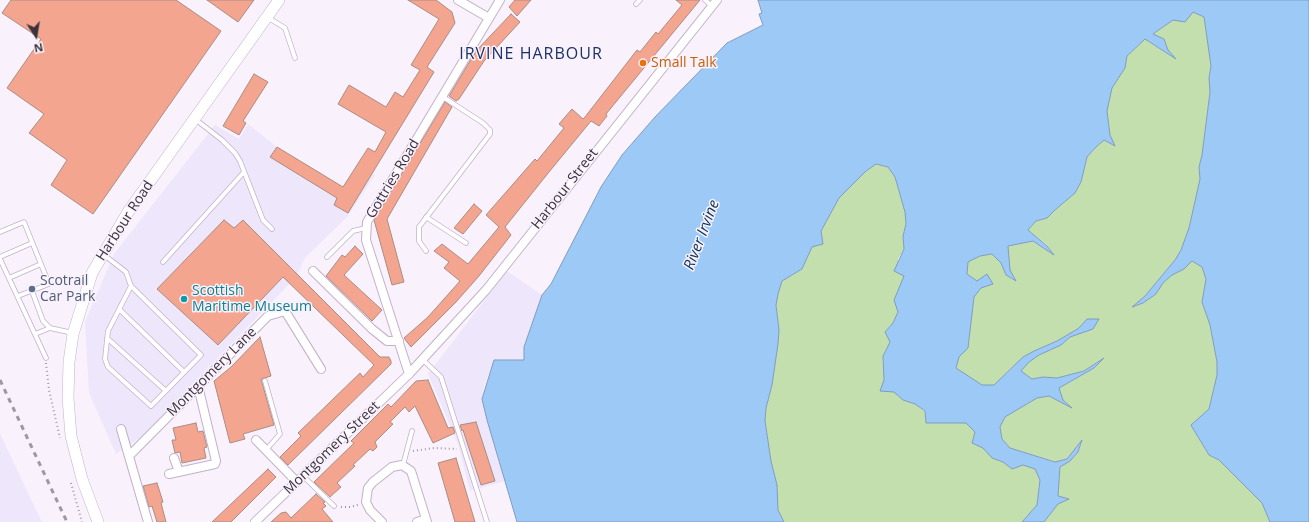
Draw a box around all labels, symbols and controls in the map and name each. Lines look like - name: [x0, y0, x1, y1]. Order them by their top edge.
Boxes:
- north arrow: [16, 16, 56, 56]
- text: N: [33, 40, 45, 56]
- district label: IRVINE HARBOUR: [459, 44, 603, 64]
- place label: Small Talk: [651, 55, 717, 71]
- marker: Small Talk: [638, 58, 648, 68]
- street label: Gottries Road: [363, 136, 423, 222]
- street label: Harbour Street: [528, 145, 602, 233]
- street label: Harbour Road: [93, 178, 157, 264]
- water label: River Irvine: [680, 198, 724, 272]
- place label: Scotrail Car Park: [40, 273, 95, 306]
- place label: Scottish Maritime Museum: [192, 283, 312, 316]
- marker: Scotrail Car Park: [27, 284, 37, 294]
- marker: Scottish Maritime Museum: [179, 294, 189, 304]
- street label: Montgomery Lane: [164, 324, 260, 420]
- street label: Montgomery Street: [281, 398, 383, 498]

